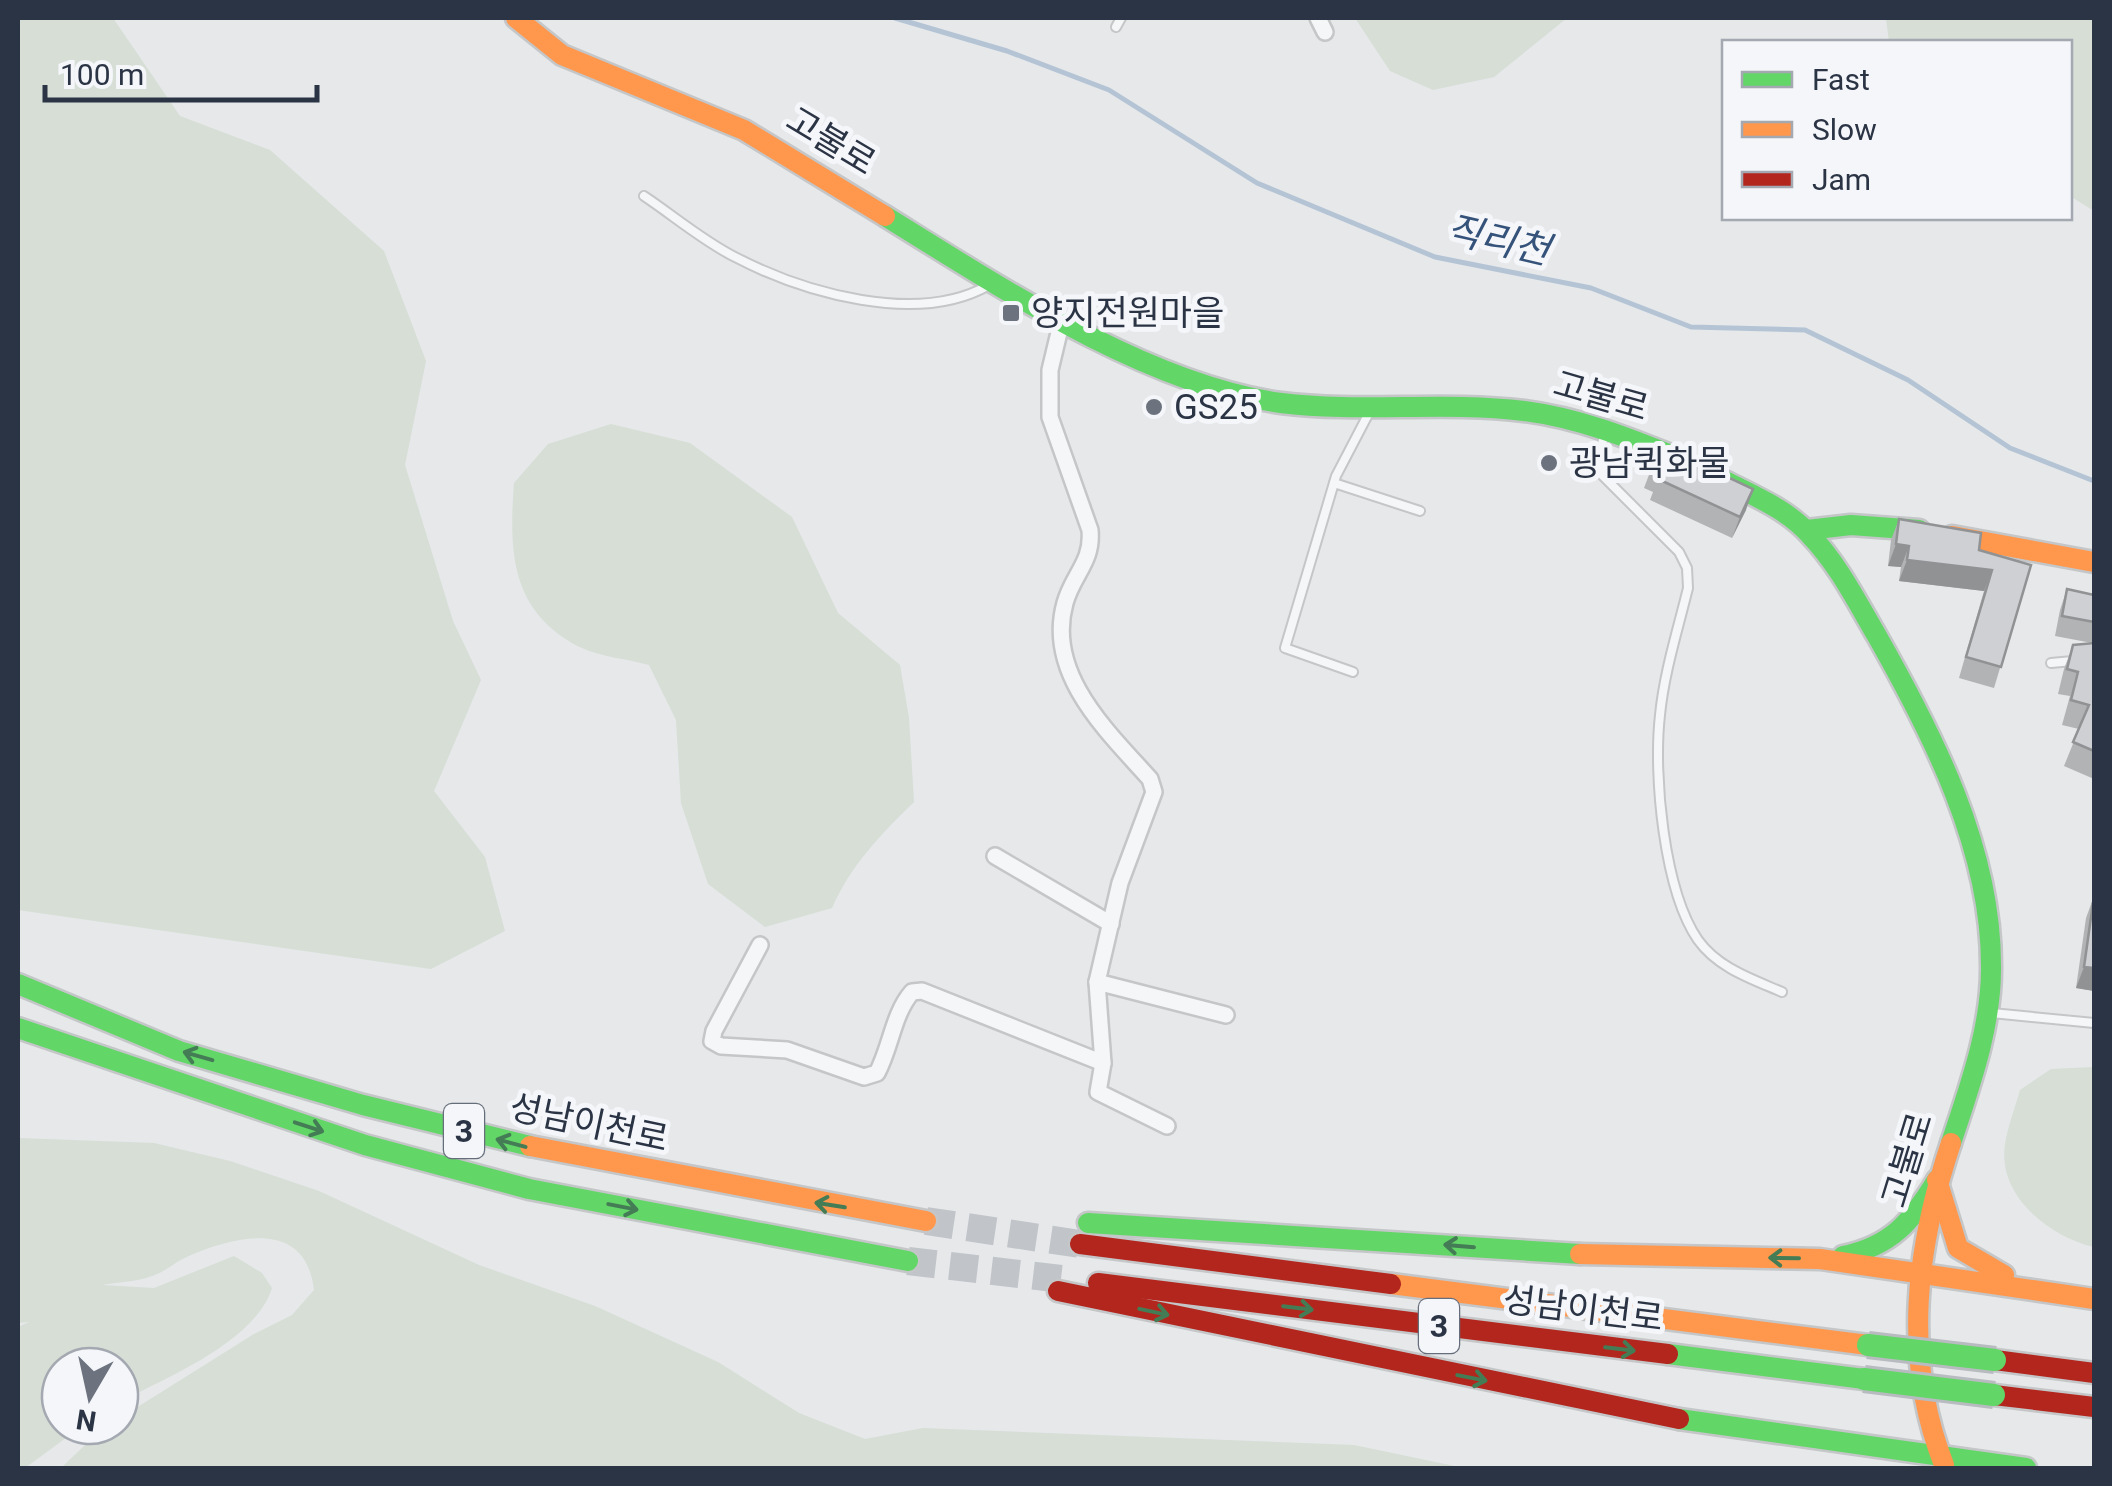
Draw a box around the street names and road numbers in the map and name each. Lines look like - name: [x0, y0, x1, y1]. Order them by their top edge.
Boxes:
- street label: 고불로: [779, 99, 883, 184]
- street label: 고불로: [1549, 363, 1653, 430]
- street label: 성남이천로: [506, 1087, 672, 1160]
- road number: 3: [444, 1104, 484, 1158]
- street label: 고불로: [1874, 1108, 1941, 1212]
- street label: 성남이천로: [1501, 1279, 1665, 1340]
- road number: 3: [1419, 1299, 1459, 1353]

